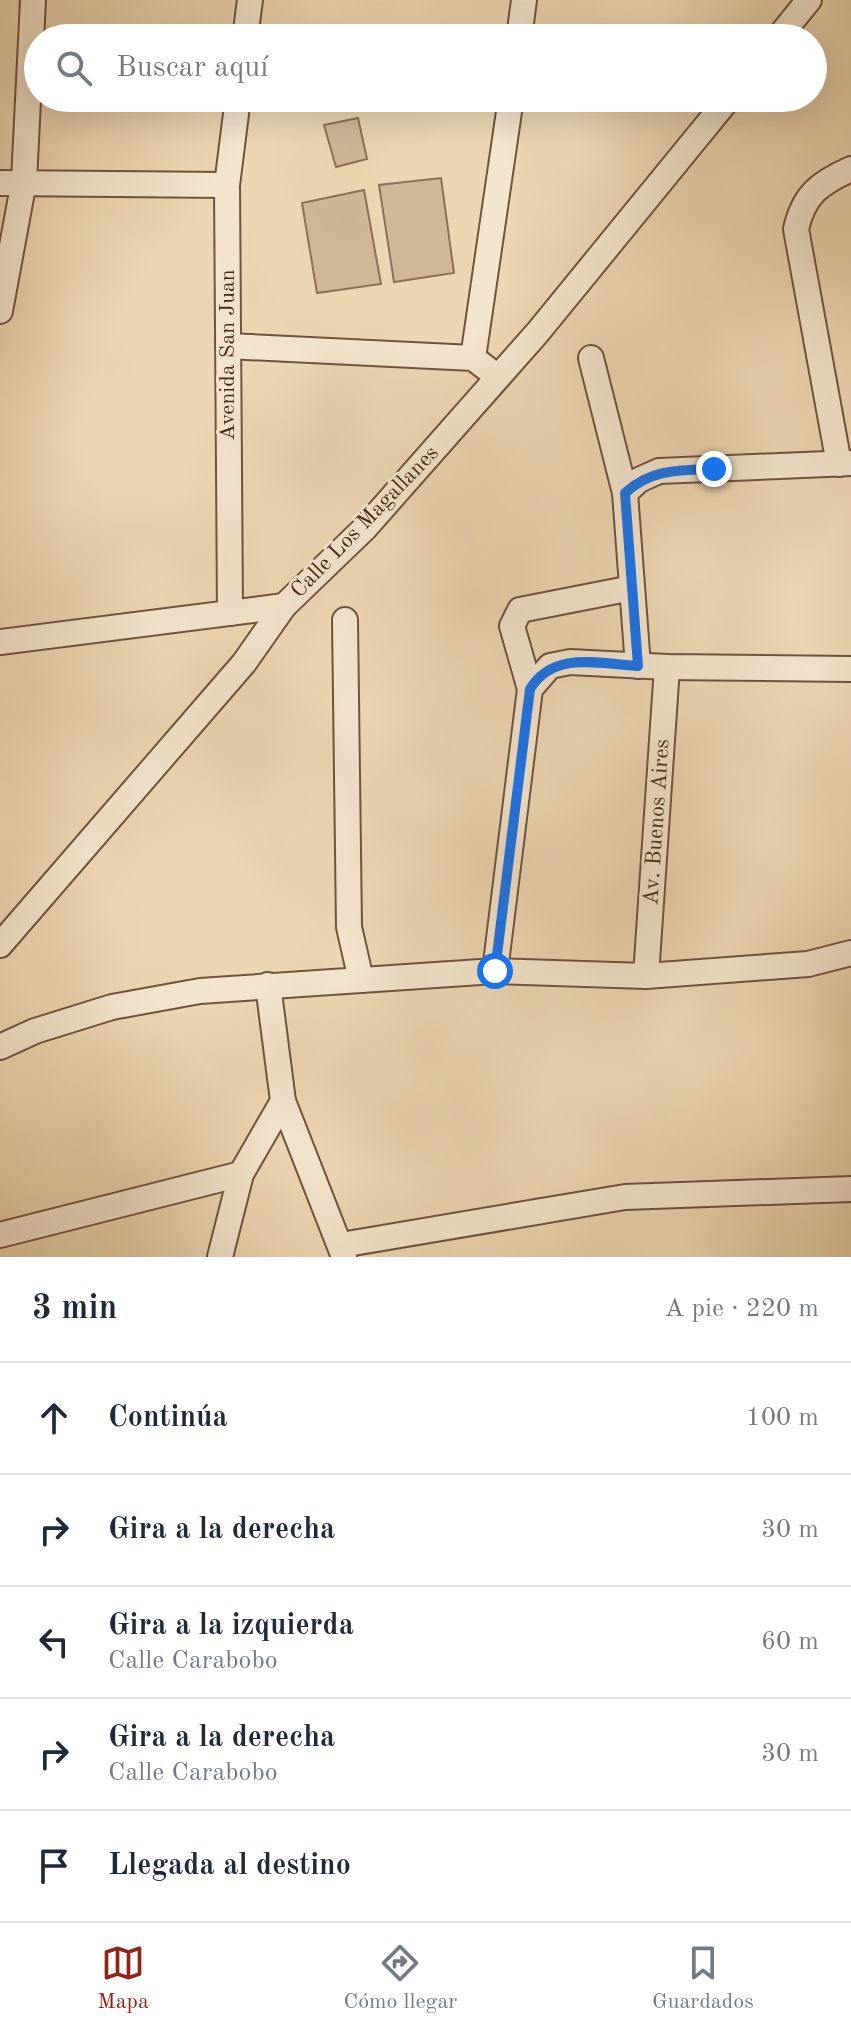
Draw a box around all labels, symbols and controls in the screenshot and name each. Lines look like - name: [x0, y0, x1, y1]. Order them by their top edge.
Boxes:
- search box: [24, 24, 827, 112]
- icon: search: [52, 46, 96, 90]
- text: Buscar aquí: [116, 53, 268, 83]
- street label: Avenida San Juan: [217, 269, 239, 441]
- street label: Calle Los Magallanes: [287, 442, 443, 602]
- route end: [696, 451, 732, 487]
- street label: Av. Buenos Aires: [640, 738, 674, 906]
- route start: [477, 953, 513, 989]
- text: 3 min: [32, 1292, 117, 1326]
- text: A pie · 220 m: [664, 1296, 819, 1322]
- icon: ahead: [32, 1396, 76, 1440]
- text: Continúa: [108, 1403, 228, 1433]
- text: 100 m: [746, 1405, 819, 1431]
- icon: right: [32, 1508, 76, 1552]
- text: Gira a la derecha: [108, 1515, 335, 1545]
- text: 30 m: [761, 1517, 819, 1543]
- text: Gira a la izquierda: [108, 1611, 354, 1641]
- icon: left: [32, 1620, 76, 1664]
- text: 60 m: [761, 1629, 819, 1655]
- text: Calle Carabobo: [108, 1648, 278, 1674]
- text: Gira a la derecha: [108, 1723, 335, 1753]
- icon: right: [32, 1732, 76, 1776]
- text: 30 m: [761, 1741, 819, 1767]
- text: Calle Carabobo: [108, 1760, 278, 1786]
- icon: arrive: [32, 1844, 76, 1888]
- text: Llegada al destino: [108, 1851, 351, 1881]
- tab: Mapa: [97, 1941, 149, 2016]
- tab: Cómo llegar: [343, 1941, 457, 2016]
- tab: Guardados: [652, 1941, 754, 2016]

